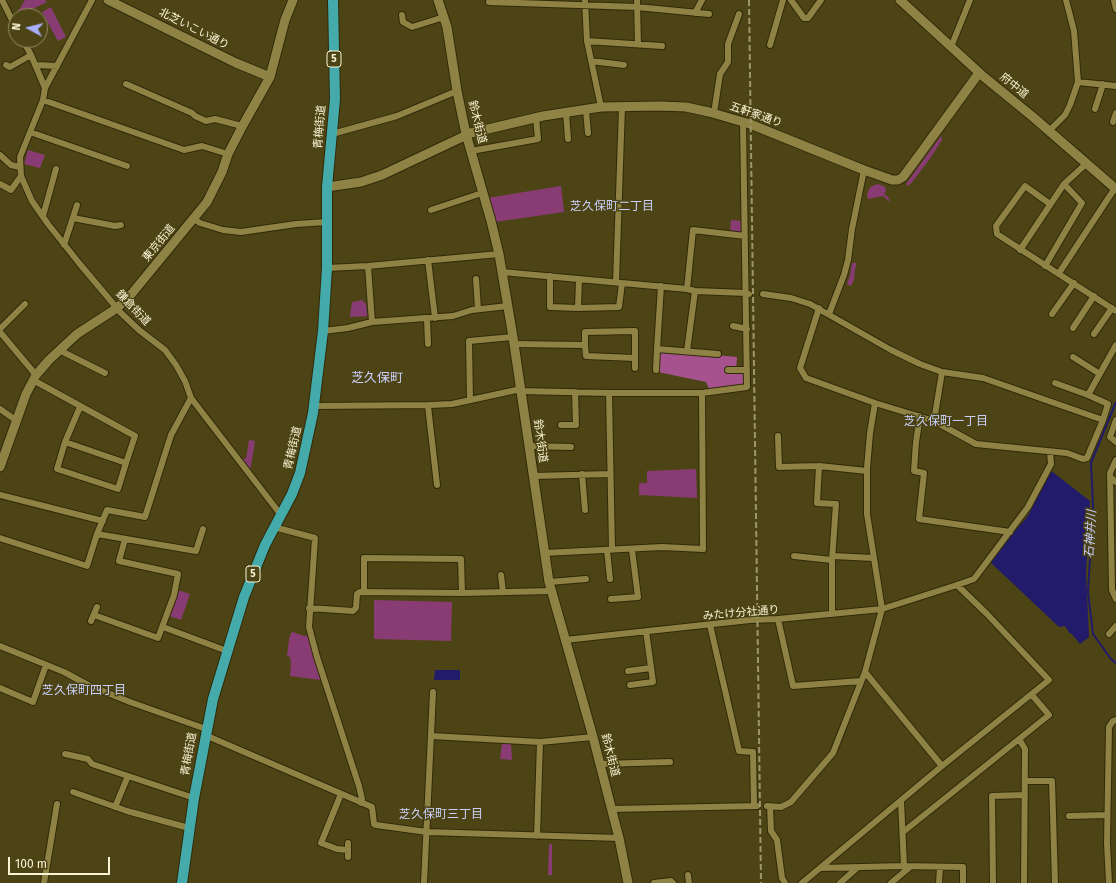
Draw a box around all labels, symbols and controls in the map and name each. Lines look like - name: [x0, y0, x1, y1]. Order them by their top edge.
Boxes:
- street label: 北芝いこい通り: [157, 6, 231, 52]
- north arrow: [8, 8, 48, 48]
- text: N: [10, 22, 23, 31]
- road number: 5: [327, 51, 341, 67]
- street label: 府中道: [997, 70, 1031, 102]
- street label: 鈴木街道: [465, 99, 489, 145]
- street label: 五軒家通り: [728, 100, 784, 130]
- street label: 青梅街道: [312, 105, 328, 149]
- district label: 芝久保町二丁目: [570, 200, 654, 214]
- street label: 東京街道: [140, 222, 178, 264]
- street label: 鎌倉街道: [113, 288, 153, 328]
- district label: 芝久保町: [351, 370, 403, 386]
- district label: 芝久保町一丁目: [904, 415, 988, 429]
- street label: 鈴木街道: [530, 418, 550, 464]
- street label: 青梅街道: [282, 425, 304, 471]
- water label: 石神井川: [1083, 510, 1099, 558]
- road number: 5: [246, 566, 260, 582]
- street label: みたけ分社通り: [702, 603, 780, 623]
- district label: 芝久保町四丁目: [42, 684, 126, 698]
- street label: 青梅街道: [179, 731, 199, 777]
- street label: 鈴木街道: [598, 732, 622, 778]
- district label: 芝久保町三丁目: [399, 808, 483, 822]
- scale bar: [10, 849, 112, 875]
- text: 100 m: [15, 857, 47, 871]

